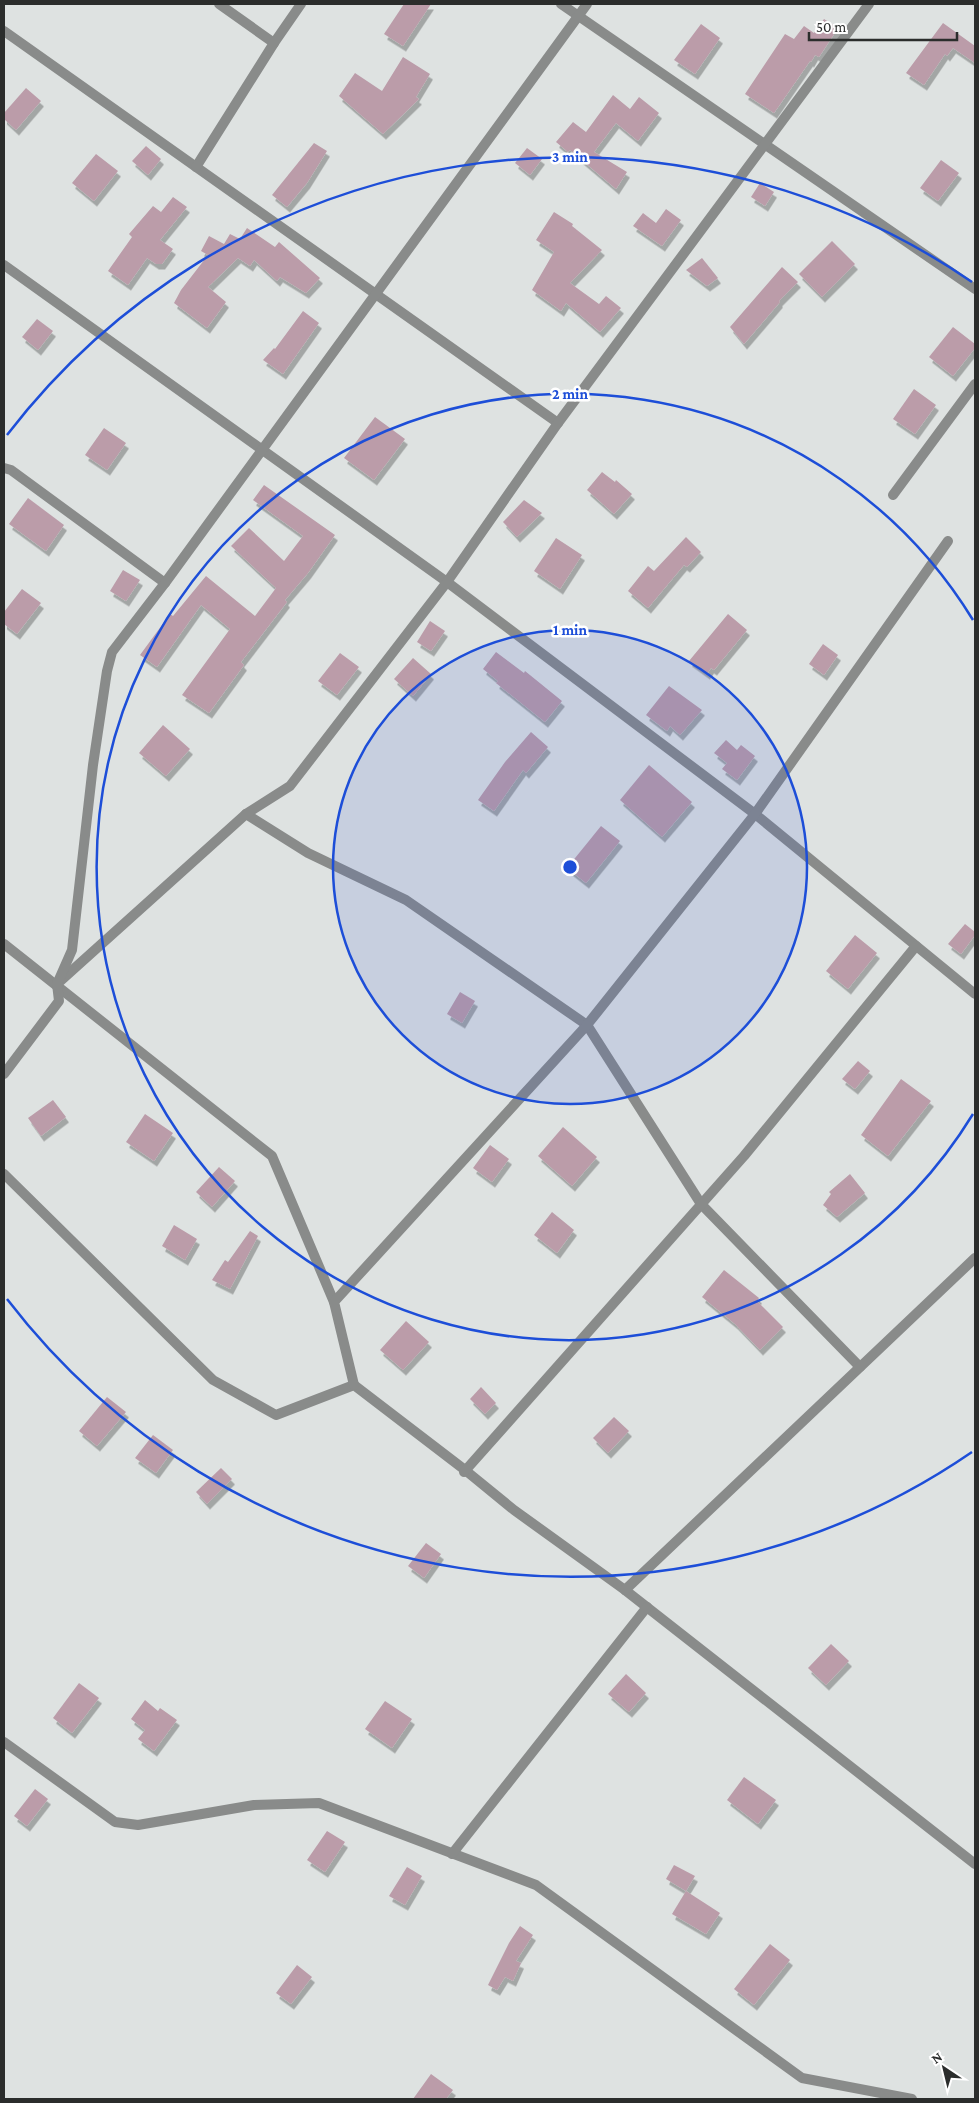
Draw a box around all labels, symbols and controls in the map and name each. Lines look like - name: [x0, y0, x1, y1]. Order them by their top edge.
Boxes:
- scale bar: [809, 10, 956, 42]
- text: 50 m: [816, 19, 846, 35]
- text: 3 min: [552, 149, 588, 165]
- text: 2 min: [552, 386, 588, 402]
- text: 1 min: [553, 622, 587, 638]
- centre of rings: [561, 858, 579, 876]
- north arrow: [919, 2043, 969, 2093]
- text: N: [928, 2048, 945, 2067]

